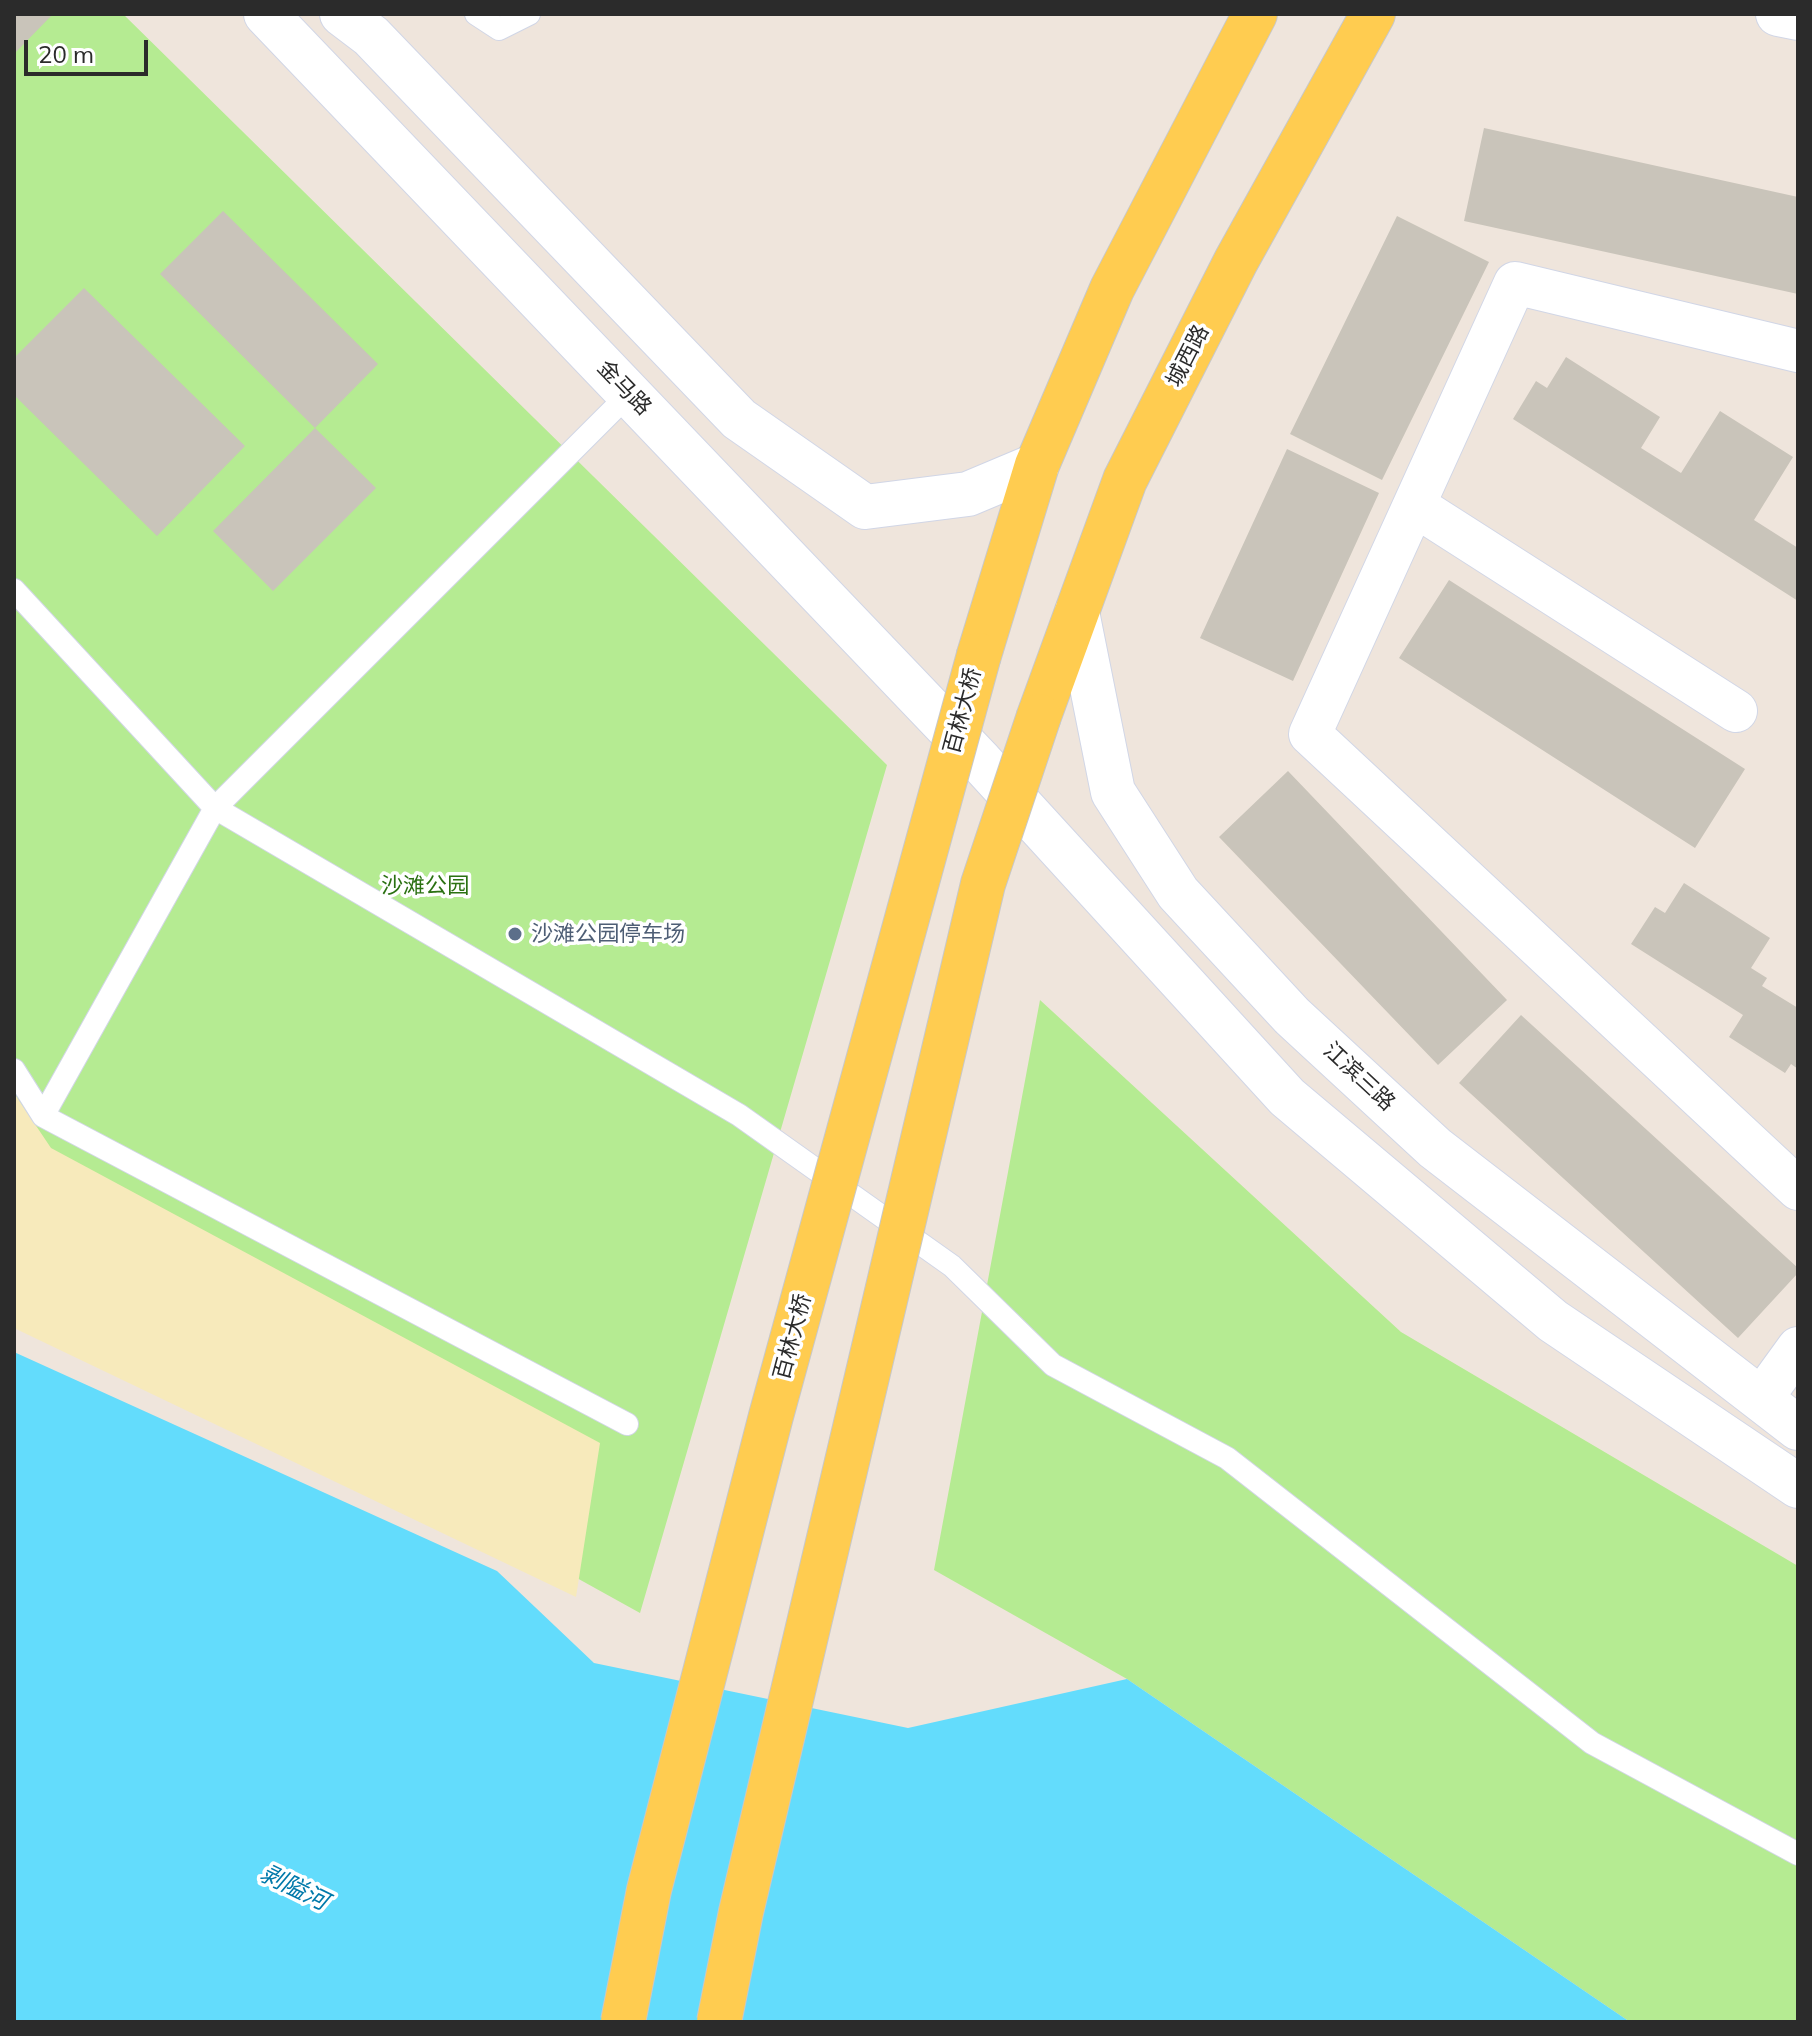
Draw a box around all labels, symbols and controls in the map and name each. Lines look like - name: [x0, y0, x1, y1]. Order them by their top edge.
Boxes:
- scale bar: [28, 24, 152, 74]
- text: 20 m: [38, 39, 94, 69]
- street label: 城西路: [1161, 321, 1215, 391]
- street label: 金马路: [592, 355, 656, 421]
- street label: 百林大桥: [939, 665, 987, 757]
- park label: 沙滩公园: [381, 873, 469, 899]
- place label: 沙滩公园停车场: [531, 921, 685, 947]
- marker: 沙滩公园停车场: [506, 925, 524, 943]
- street label: 江滨三路: [1318, 1037, 1400, 1117]
- street label: 百林大桥: [769, 1291, 817, 1383]
- water label: 剥隘河: [255, 1859, 333, 1917]

